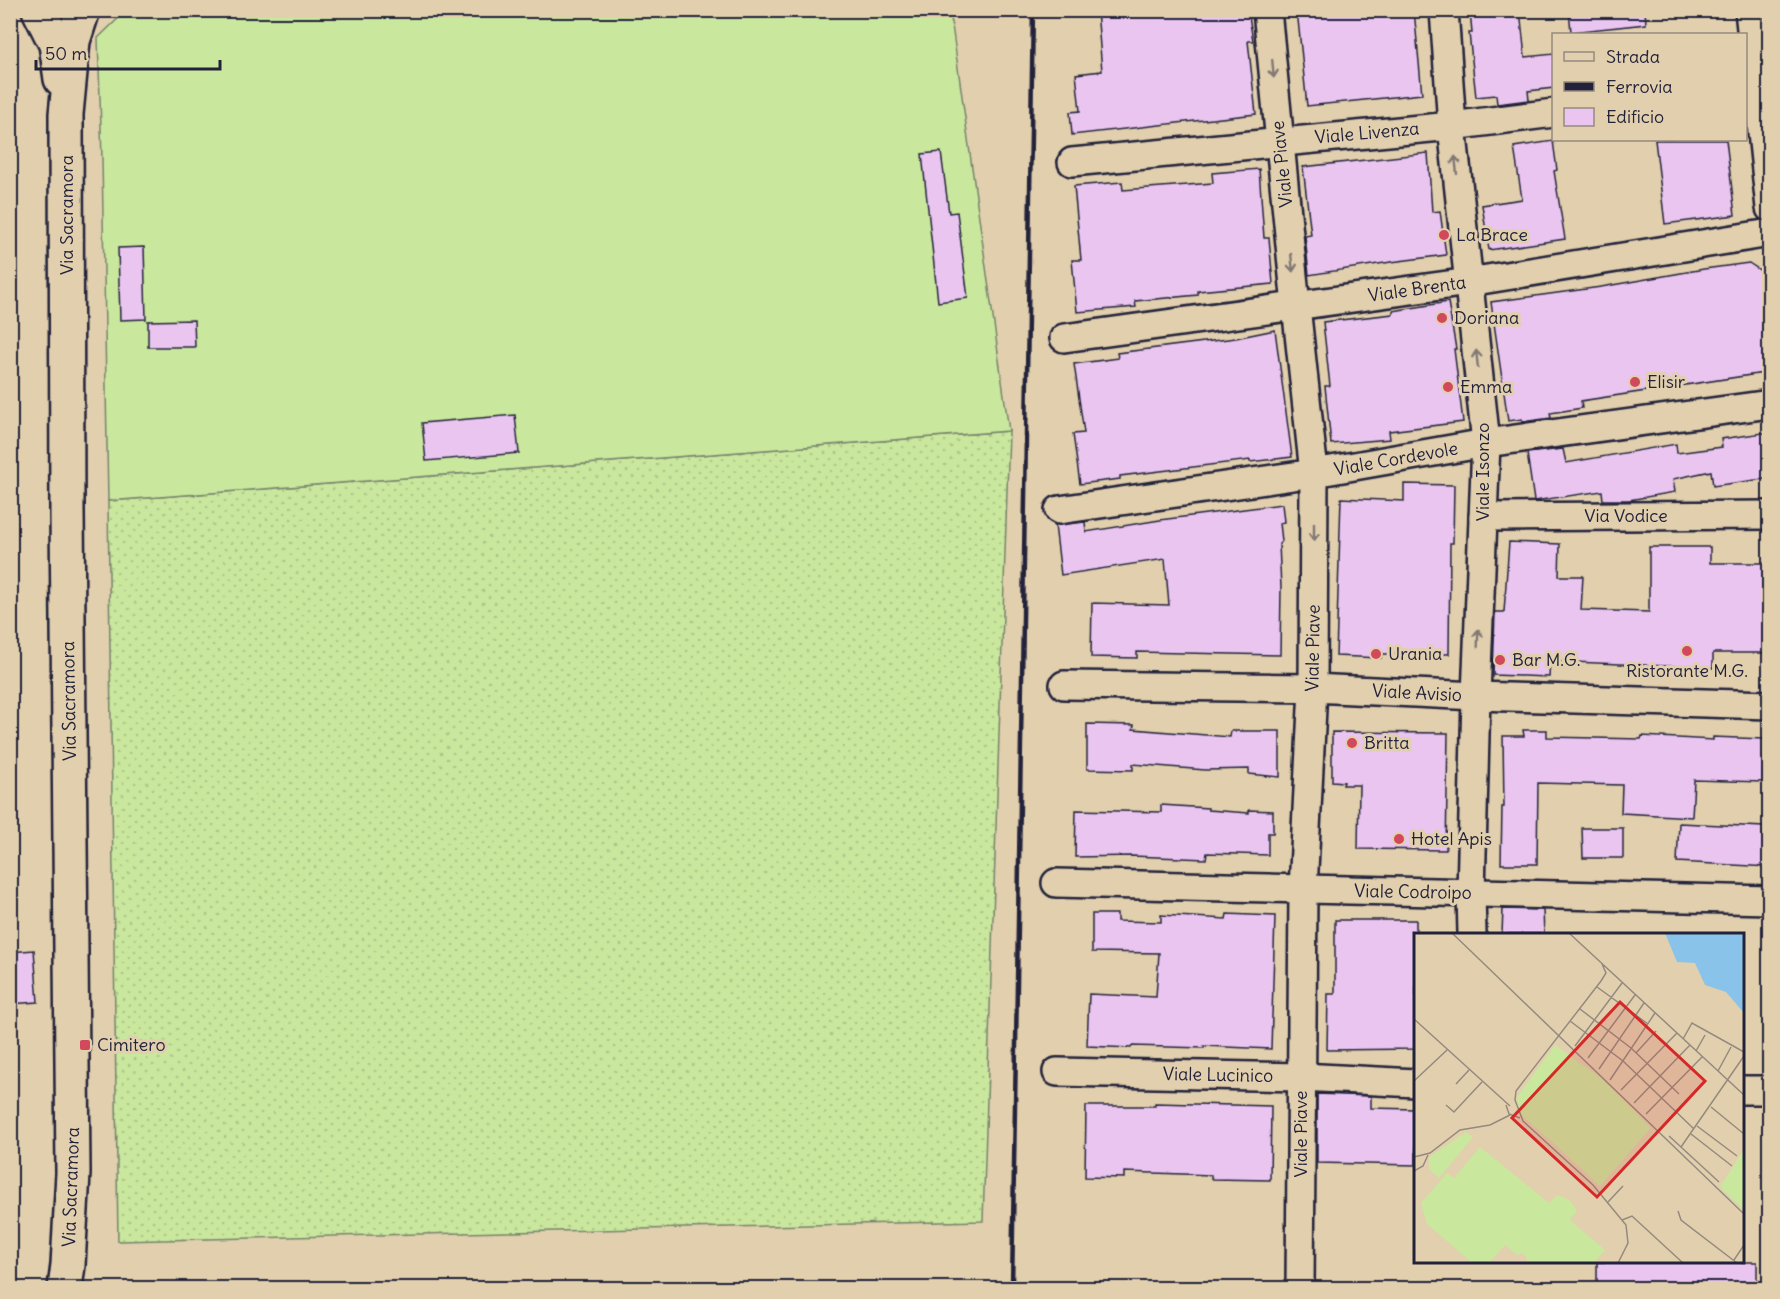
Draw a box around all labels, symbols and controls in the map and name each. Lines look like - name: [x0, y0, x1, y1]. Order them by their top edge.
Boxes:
- scale bar: [36, 33, 220, 71]
- legend: [1552, 33, 1747, 141]
- text: 50 m: [45, 42, 87, 65]
- text: Strada: [1606, 45, 1660, 68]
- one-way arrow: [1268, 58, 1279, 78]
- text: Ferrovia: [1606, 75, 1673, 98]
- text: Edificio: [1606, 105, 1664, 128]
- street label: Viale Livenza: [1314, 116, 1420, 149]
- street label: Viale Piave: [1266, 120, 1297, 209]
- street label: Via Sacramora: [55, 155, 78, 275]
- one-way arrow: [1450, 156, 1461, 176]
- place label: La Brace: [1456, 223, 1528, 246]
- marker: La Brace: [1437, 228, 1451, 242]
- one-way arrow: [1287, 252, 1298, 272]
- street label: Viale Brenta: [1367, 270, 1467, 307]
- place label: Doriana: [1454, 306, 1519, 329]
- marker: Doriana: [1435, 311, 1449, 325]
- one-way arrow: [1471, 350, 1482, 370]
- place label: Elisir: [1647, 370, 1686, 393]
- place label: Emma: [1460, 375, 1512, 398]
- marker: Elisir: [1628, 375, 1642, 389]
- marker: Emma: [1441, 380, 1455, 394]
- street label: Viale Isonzo: [1471, 423, 1494, 521]
- street label: Viale Cordevole: [1332, 436, 1460, 481]
- street label: Via Vodice: [1584, 504, 1668, 527]
- one-way arrow: [1308, 521, 1320, 541]
- street label: Viale Piave: [1300, 604, 1325, 692]
- one-way arrow: [1473, 628, 1484, 648]
- street label: Via Sacramora: [56, 641, 81, 761]
- place label: Urania: [1388, 642, 1442, 665]
- marker: Ristorante M.G.: [1680, 644, 1694, 658]
- marker: Urania: [1369, 647, 1383, 661]
- place label: Bar M.G.: [1512, 648, 1581, 671]
- marker: Bar M.G.: [1493, 653, 1507, 667]
- place label: Ristorante M.G.: [1626, 659, 1748, 682]
- street label: Viale Avisio: [1371, 679, 1463, 706]
- place label: Britta: [1364, 731, 1410, 754]
- marker: Britta: [1345, 736, 1359, 750]
- place label: Hotel Apis: [1411, 827, 1492, 850]
- marker: Hotel Apis: [1392, 832, 1406, 846]
- street label: Viale Codroipo: [1354, 879, 1472, 904]
- inset map: [1414, 933, 1744, 1263]
- place label: Cimitero: [97, 1033, 166, 1056]
- marker: Cimitero: [78, 1038, 92, 1052]
- street label: Viale Lucinico: [1163, 1062, 1273, 1087]
- street label: Viale Piave: [1289, 1090, 1312, 1178]
- street label: Via Sacramora: [57, 1127, 84, 1247]

